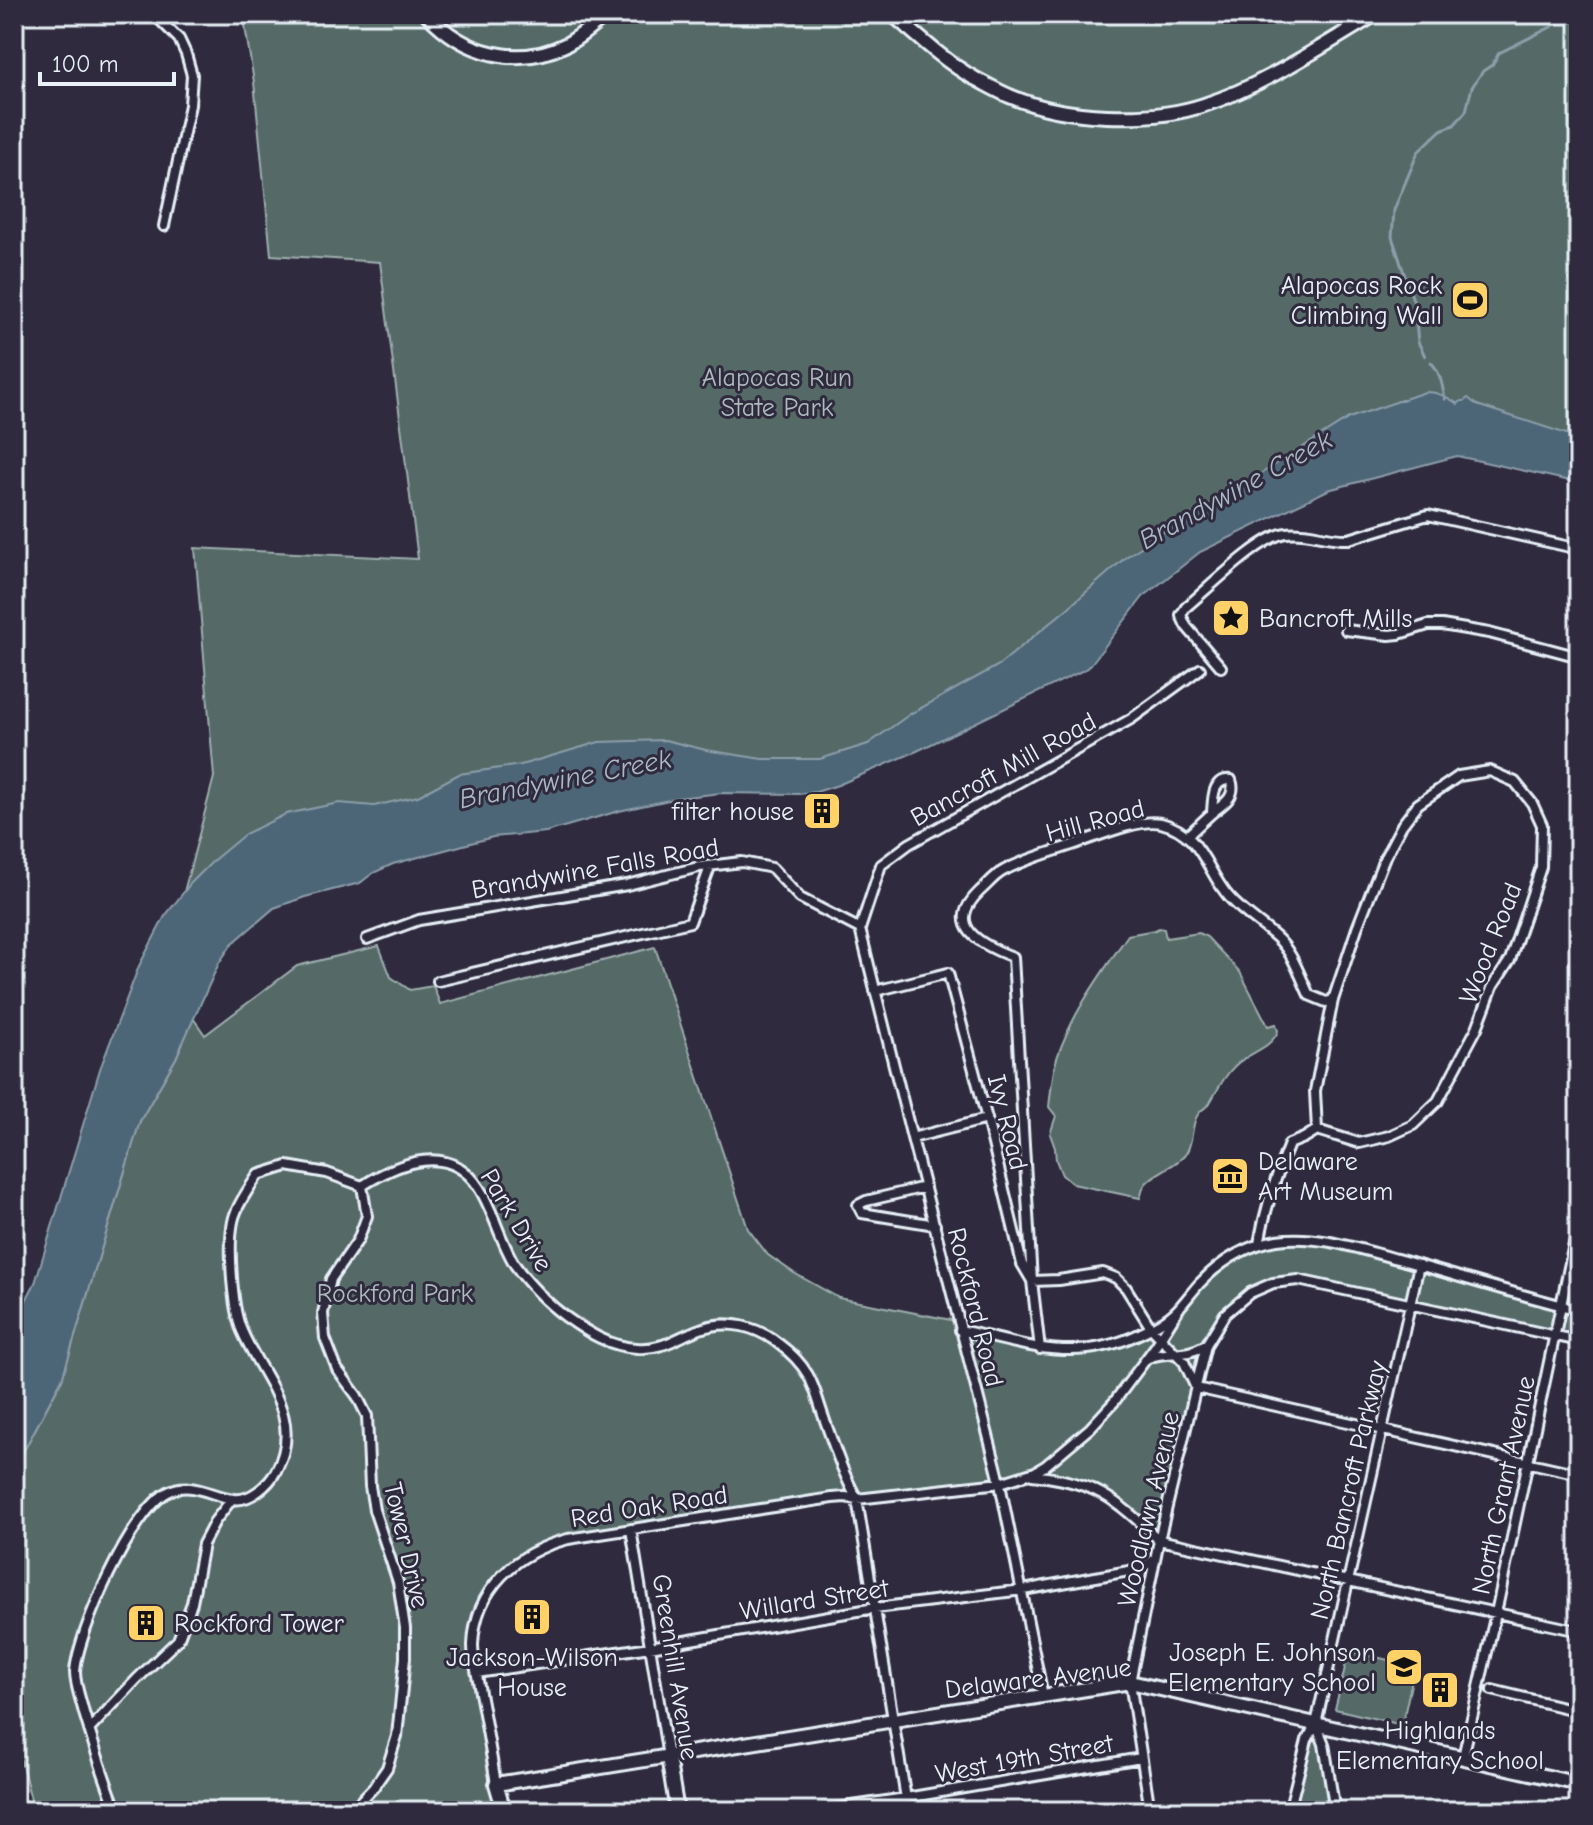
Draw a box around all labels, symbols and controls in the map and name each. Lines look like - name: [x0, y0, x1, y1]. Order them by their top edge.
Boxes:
- scale bar: [40, 36, 174, 86]
- text: 100 m: [52, 50, 119, 78]
- place label: Alapocas Rock Climbing Wall: [1281, 271, 1442, 331]
- sports icon: Alapocas Rock Climbing Wall: [1449, 279, 1491, 321]
- park label: Alapocas Run State Park: [702, 363, 852, 423]
- water label: Brandywine Creek: [1133, 423, 1338, 556]
- place icon: Bancroft Mills: [1210, 597, 1252, 639]
- place label: Bancroft Mills: [1259, 604, 1412, 634]
- street label: Bancroft Mill Road: [906, 707, 1101, 833]
- water label: Brandywine Creek: [456, 743, 675, 815]
- building icon: filter house: [801, 790, 843, 832]
- street label: Hill Road: [1043, 793, 1148, 849]
- place label: filter house: [671, 797, 794, 827]
- street label: Brandywine Falls Road: [469, 832, 721, 906]
- street label: Wood Road: [1453, 879, 1529, 1008]
- street label: Ivy Road: [981, 1071, 1033, 1173]
- place label: Delaware Art Museum: [1258, 1147, 1393, 1207]
- museum icon: Delaware Art Museum: [1209, 1155, 1251, 1197]
- street label: Park Drive: [474, 1164, 558, 1277]
- street label: Rockford Road: [941, 1225, 1009, 1390]
- park label: Rockford Park: [317, 1279, 474, 1309]
- street label: North Bancroft Parkway: [1305, 1358, 1393, 1622]
- street label: North Grant Avenue: [1466, 1373, 1542, 1597]
- street label: Woodlawn Avenue: [1112, 1409, 1186, 1610]
- street label: Tower Drive: [377, 1480, 435, 1611]
- street label: Red Oak Road: [569, 1480, 730, 1534]
- street label: Greenhill Avenue: [645, 1572, 705, 1762]
- street label: Willard Street: [738, 1573, 892, 1627]
- building icon: Jackson-Wilson House: [511, 1596, 553, 1638]
- building icon: Rockford Tower: [125, 1602, 167, 1644]
- place label: Rockford Tower: [174, 1609, 344, 1639]
- place label: Joseph E. Johnson Elementary School: [1168, 1638, 1376, 1698]
- place label: Jackson-Wilson House: [446, 1643, 618, 1703]
- school or university icon: Joseph E. Johnson Elementary School: [1383, 1646, 1425, 1688]
- street label: Delaware Avenue: [943, 1653, 1133, 1705]
- building icon: Highlands Elementary School: [1419, 1669, 1461, 1711]
- place label: Highlands Elementary School: [1336, 1716, 1544, 1776]
- street label: West 19th Street: [933, 1728, 1117, 1789]

